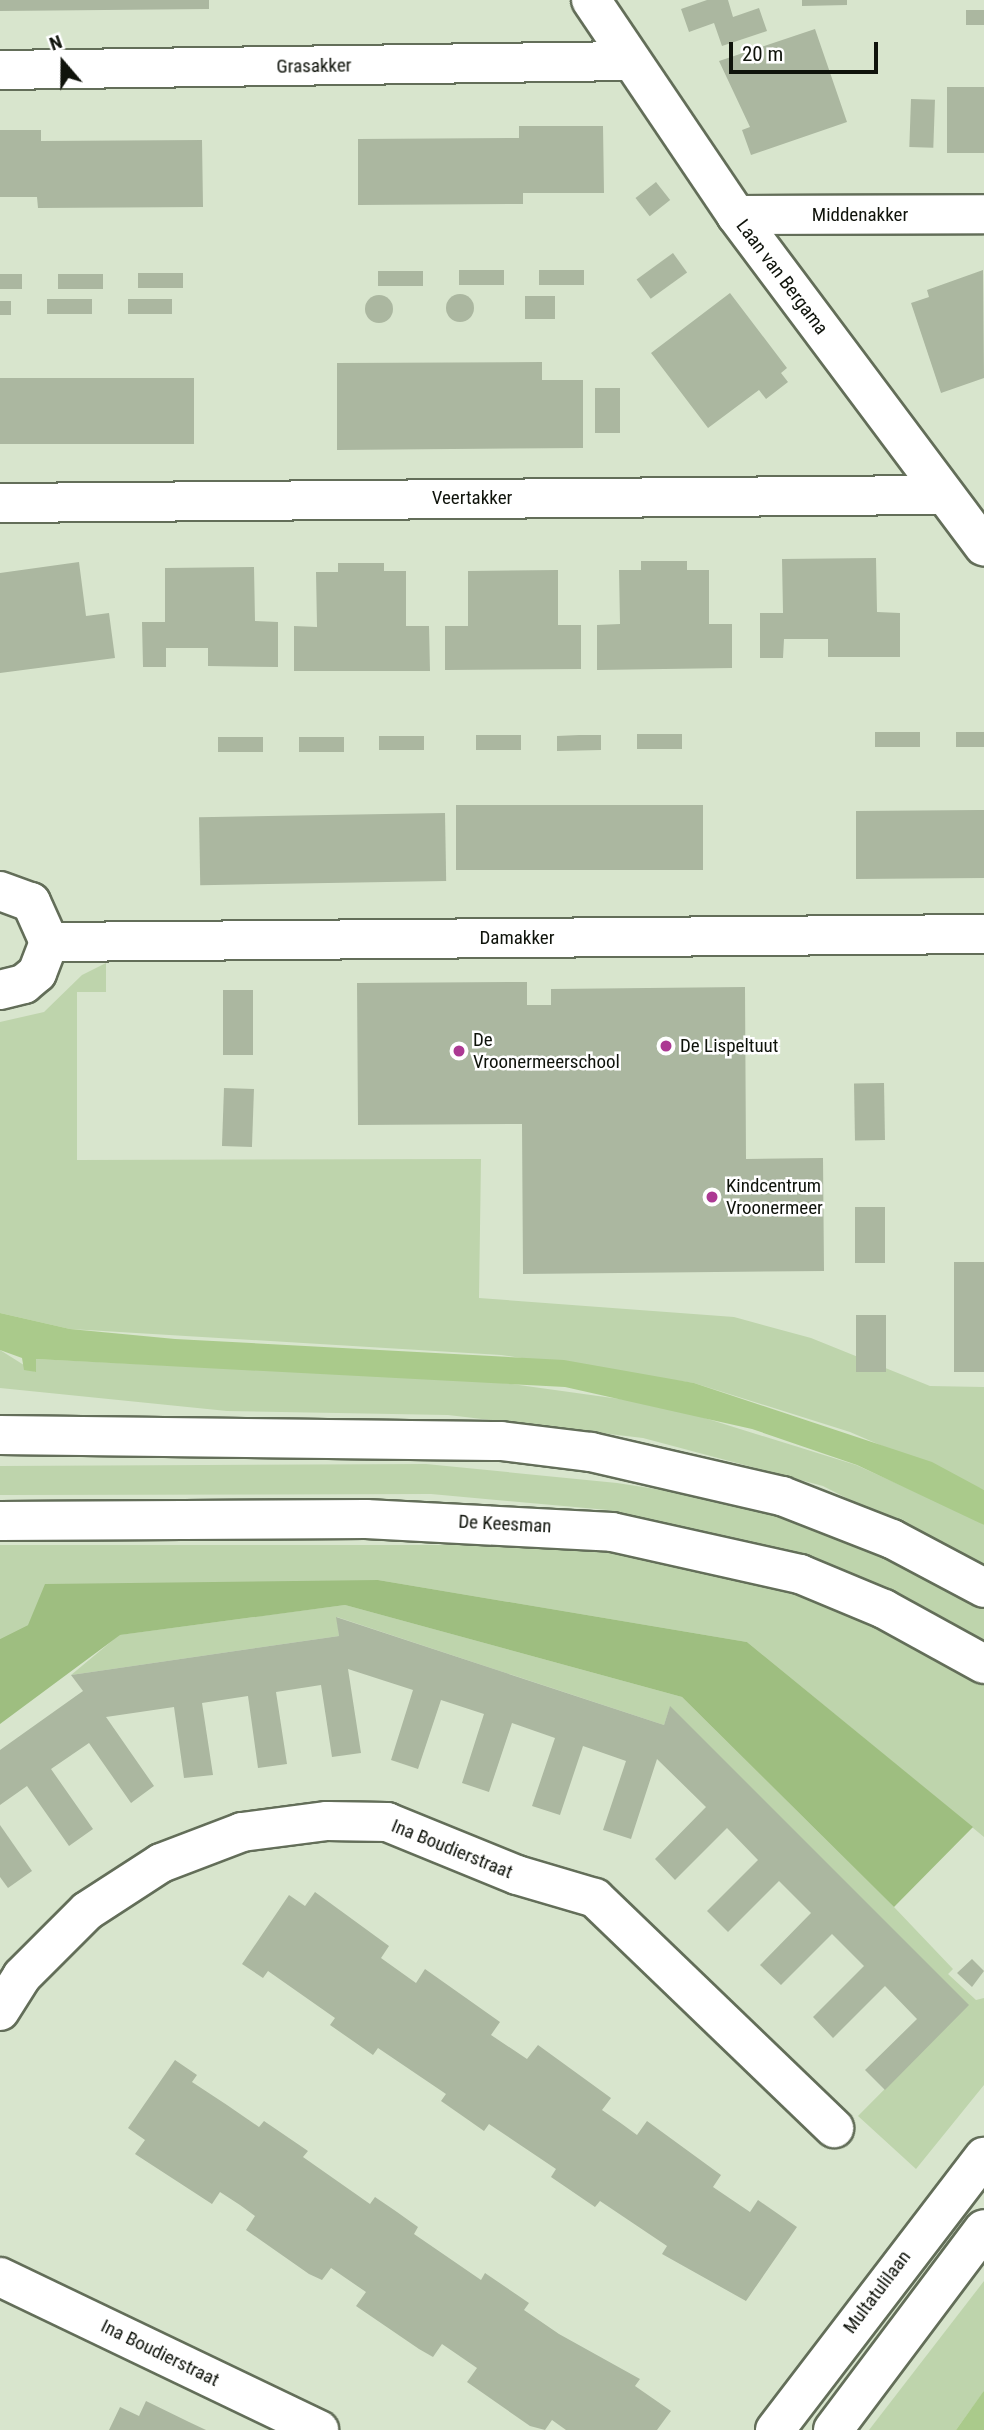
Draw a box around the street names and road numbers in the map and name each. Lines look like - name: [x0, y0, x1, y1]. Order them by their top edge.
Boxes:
- street label: Grasakker: [276, 54, 352, 78]
- street label: Middenakker: [812, 204, 908, 226]
- street label: Laan van Bergama: [731, 215, 833, 339]
- street label: Veertakker: [432, 487, 512, 509]
- street label: Damakker: [480, 927, 554, 949]
- street label: De Keesman: [458, 1510, 552, 1538]
- street label: Ina Boudierstraat: [388, 1814, 516, 1884]
- street label: Multatulilaan: [838, 2246, 916, 2338]
- street label: Ina Boudierstraat: [97, 2315, 223, 2391]

